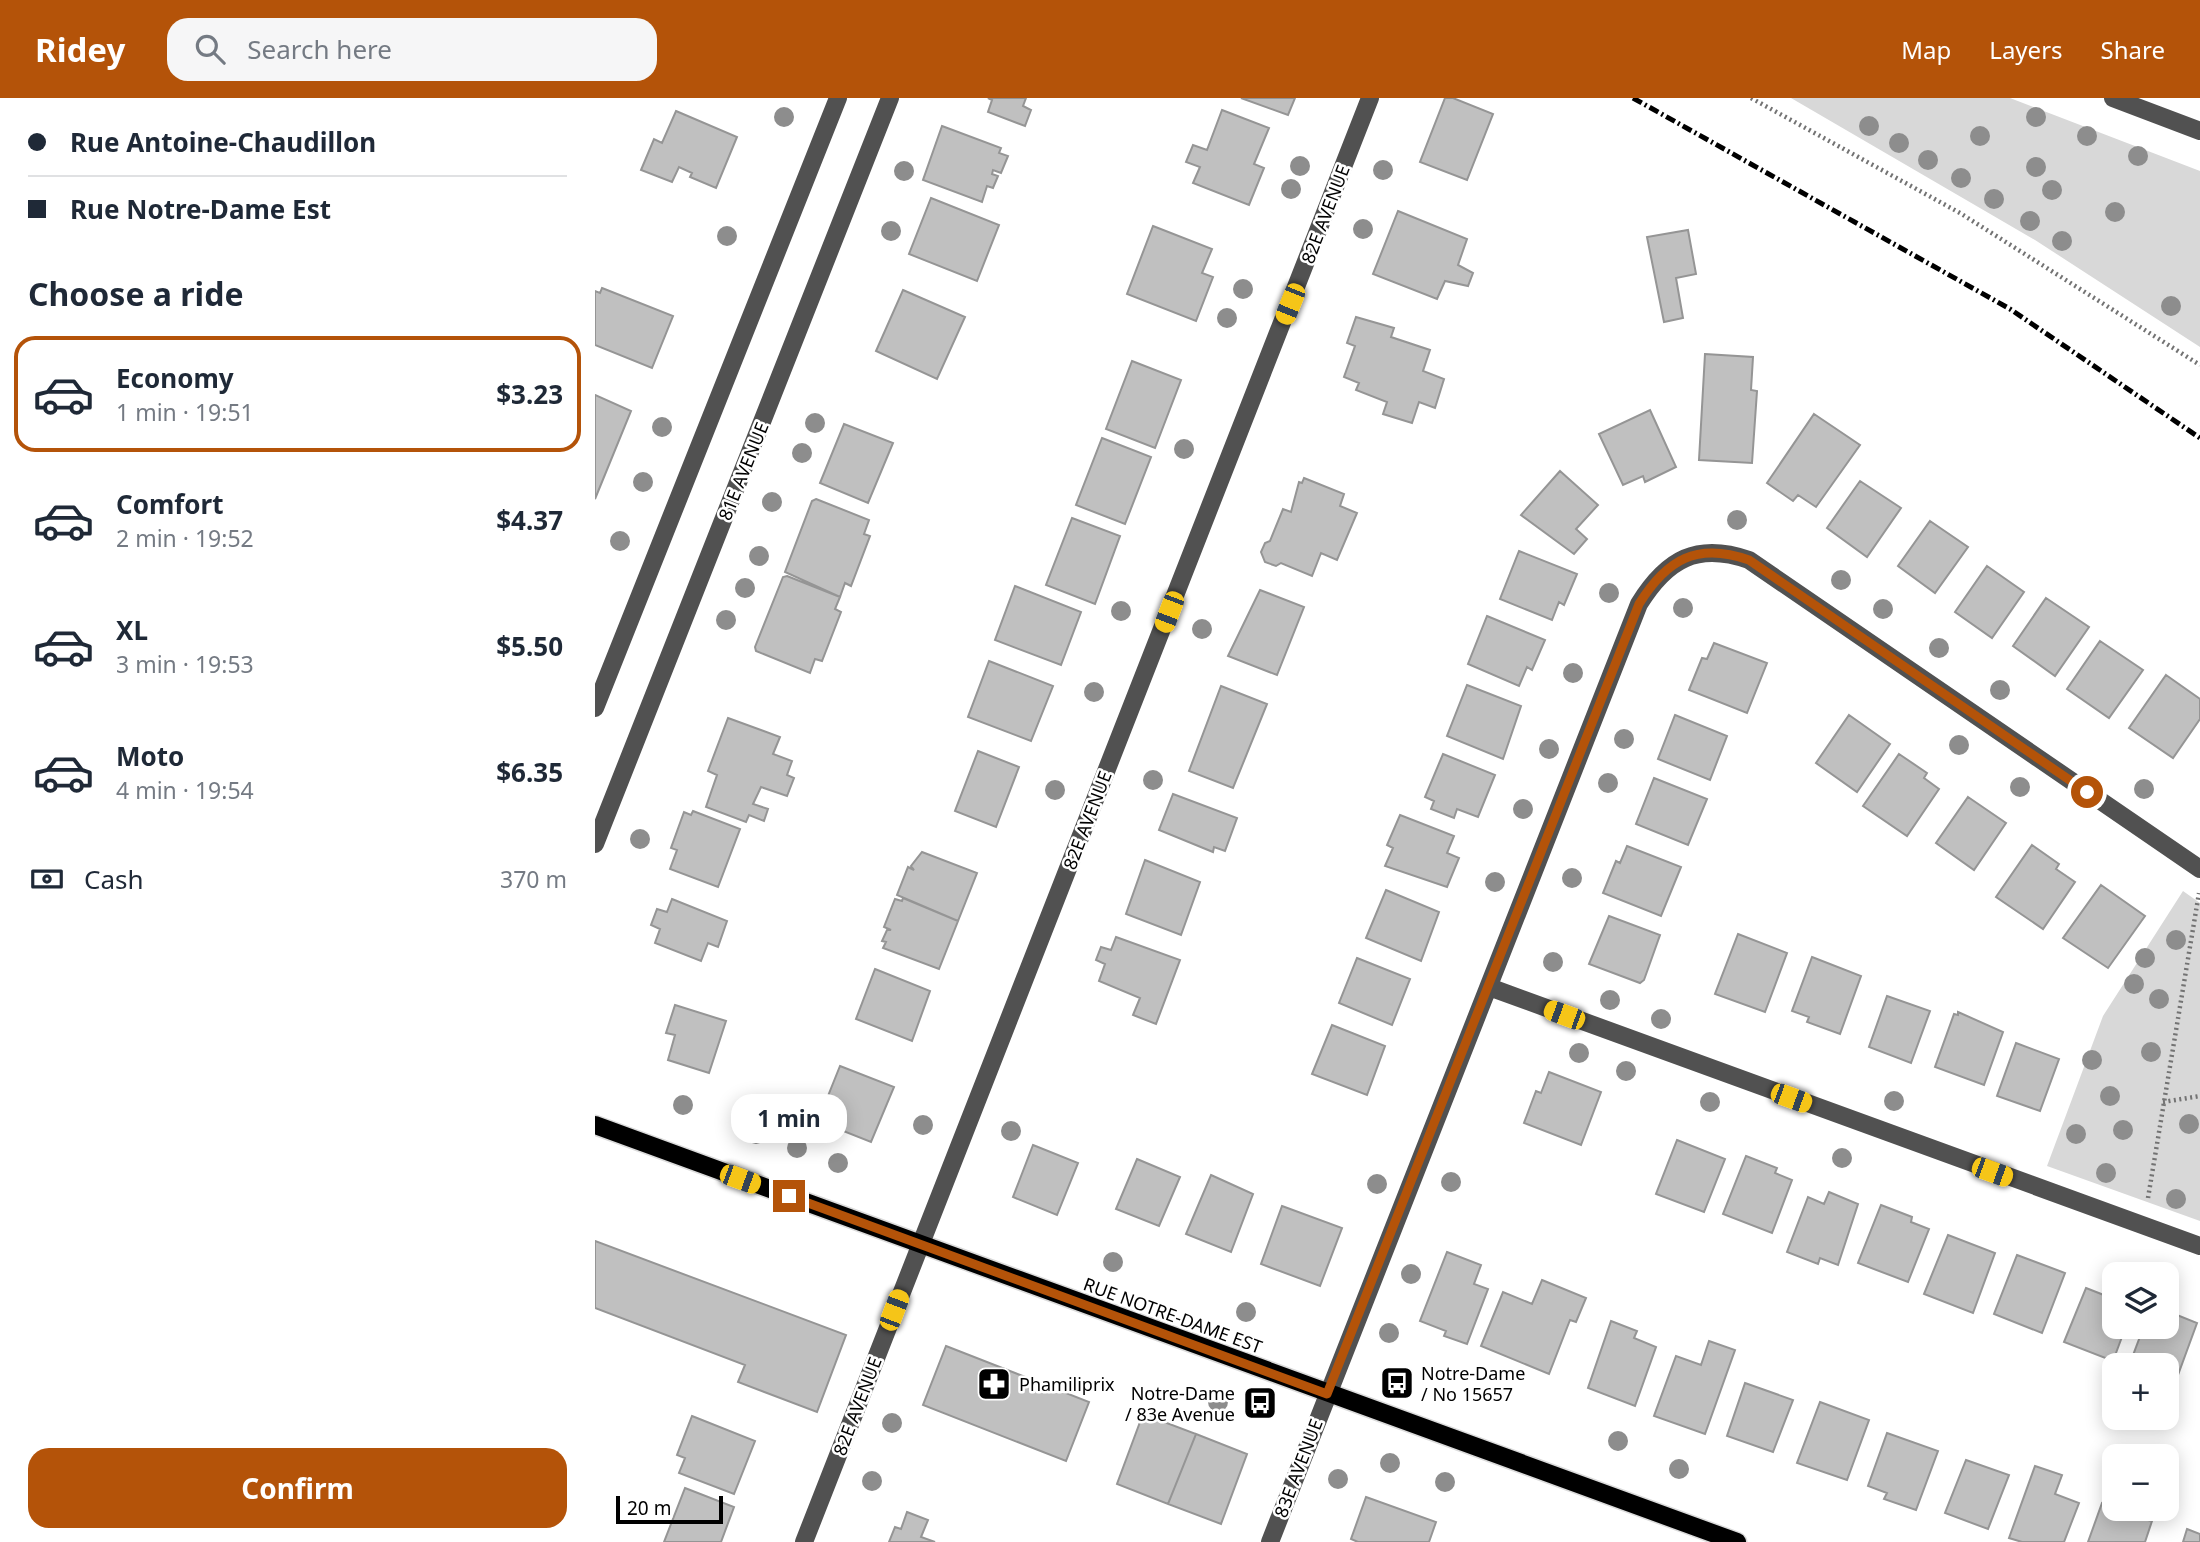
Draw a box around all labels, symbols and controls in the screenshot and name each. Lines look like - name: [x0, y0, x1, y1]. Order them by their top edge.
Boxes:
- search box: [167, 18, 657, 81]
- text: Ridey: [35, 27, 125, 72]
- icon: search: [191, 30, 229, 68]
- text: Search here: [247, 31, 392, 67]
- text: Map: [1901, 33, 1951, 66]
- text: Layers: [1989, 33, 2063, 66]
- text: Share: [2101, 33, 2165, 66]
- text: Rue Antoine-Chaudillon: [70, 124, 376, 160]
- street label: 82E AVENUE: [1295, 161, 1355, 267]
- text: Rue Notre-Dame Est: [70, 191, 331, 227]
- text: Choose a ride: [28, 272, 244, 315]
- car: [1273, 281, 1308, 327]
- text: Economy: [116, 360, 234, 396]
- icon: car: [32, 363, 95, 426]
- text: $3.23: [496, 376, 563, 412]
- text: 1 min · 19:51: [116, 396, 254, 428]
- street label: 81E AVENUE: [712, 418, 774, 524]
- text: Comfort: [116, 486, 224, 522]
- icon: car: [32, 489, 95, 552]
- text: $4.37: [496, 502, 563, 538]
- text: 2 min · 19:52: [116, 522, 254, 554]
- car: [1152, 589, 1187, 635]
- text: XL: [116, 612, 148, 648]
- icon: car: [32, 615, 95, 678]
- text: $5.50: [496, 628, 563, 664]
- text: 3 min · 19:53: [116, 648, 254, 680]
- text: Moto: [116, 738, 184, 774]
- icon: car: [32, 741, 95, 804]
- text: $6.35: [496, 754, 563, 790]
- street label: 82E AVENUE: [1057, 767, 1117, 873]
- text: 4 min · 19:54: [116, 774, 254, 806]
- route start: [2071, 776, 2103, 808]
- icon: cash: [28, 860, 66, 898]
- text: Cash: [84, 861, 144, 897]
- text: 370 m: [500, 863, 567, 895]
- car: [1541, 998, 1588, 1032]
- car: [1768, 1081, 1815, 1115]
- callout: 1 min: [731, 1094, 847, 1144]
- text: 1 min: [757, 1102, 821, 1134]
- car: [1969, 1155, 2016, 1189]
- car: [717, 1162, 764, 1196]
- route end: [773, 1180, 805, 1212]
- map controls: [2102, 1262, 2179, 1521]
- button: layers: [2102, 1262, 2179, 1339]
- street label: RUE NOTRE-DAME EST: [1080, 1271, 1266, 1359]
- car: [877, 1287, 912, 1333]
- street label: 82E AVENUE: [827, 1353, 887, 1459]
- button: +: [2102, 1353, 2179, 1430]
- place label: Notre-Dame / No 15657: [1421, 1361, 1525, 1406]
- bus stop icon: Notre-Dame / No 15657: [1378, 1364, 1416, 1402]
- pharmacy icon: Phamiliprix: [975, 1365, 1013, 1403]
- place label: Phamiliprix: [1019, 1372, 1115, 1396]
- place label: Notre-Dame / 83e Avenue: [1125, 1381, 1235, 1426]
- bus stop icon: Notre-Dame / 83e Avenue: [1241, 1384, 1279, 1422]
- street label: 83E AVENUE: [1268, 1415, 1328, 1521]
- button: −: [2102, 1444, 2179, 1521]
- button: Confirm: [28, 1448, 567, 1528]
- scale bar: [616, 1493, 723, 1525]
- text: 20 m: [627, 1495, 671, 1521]

